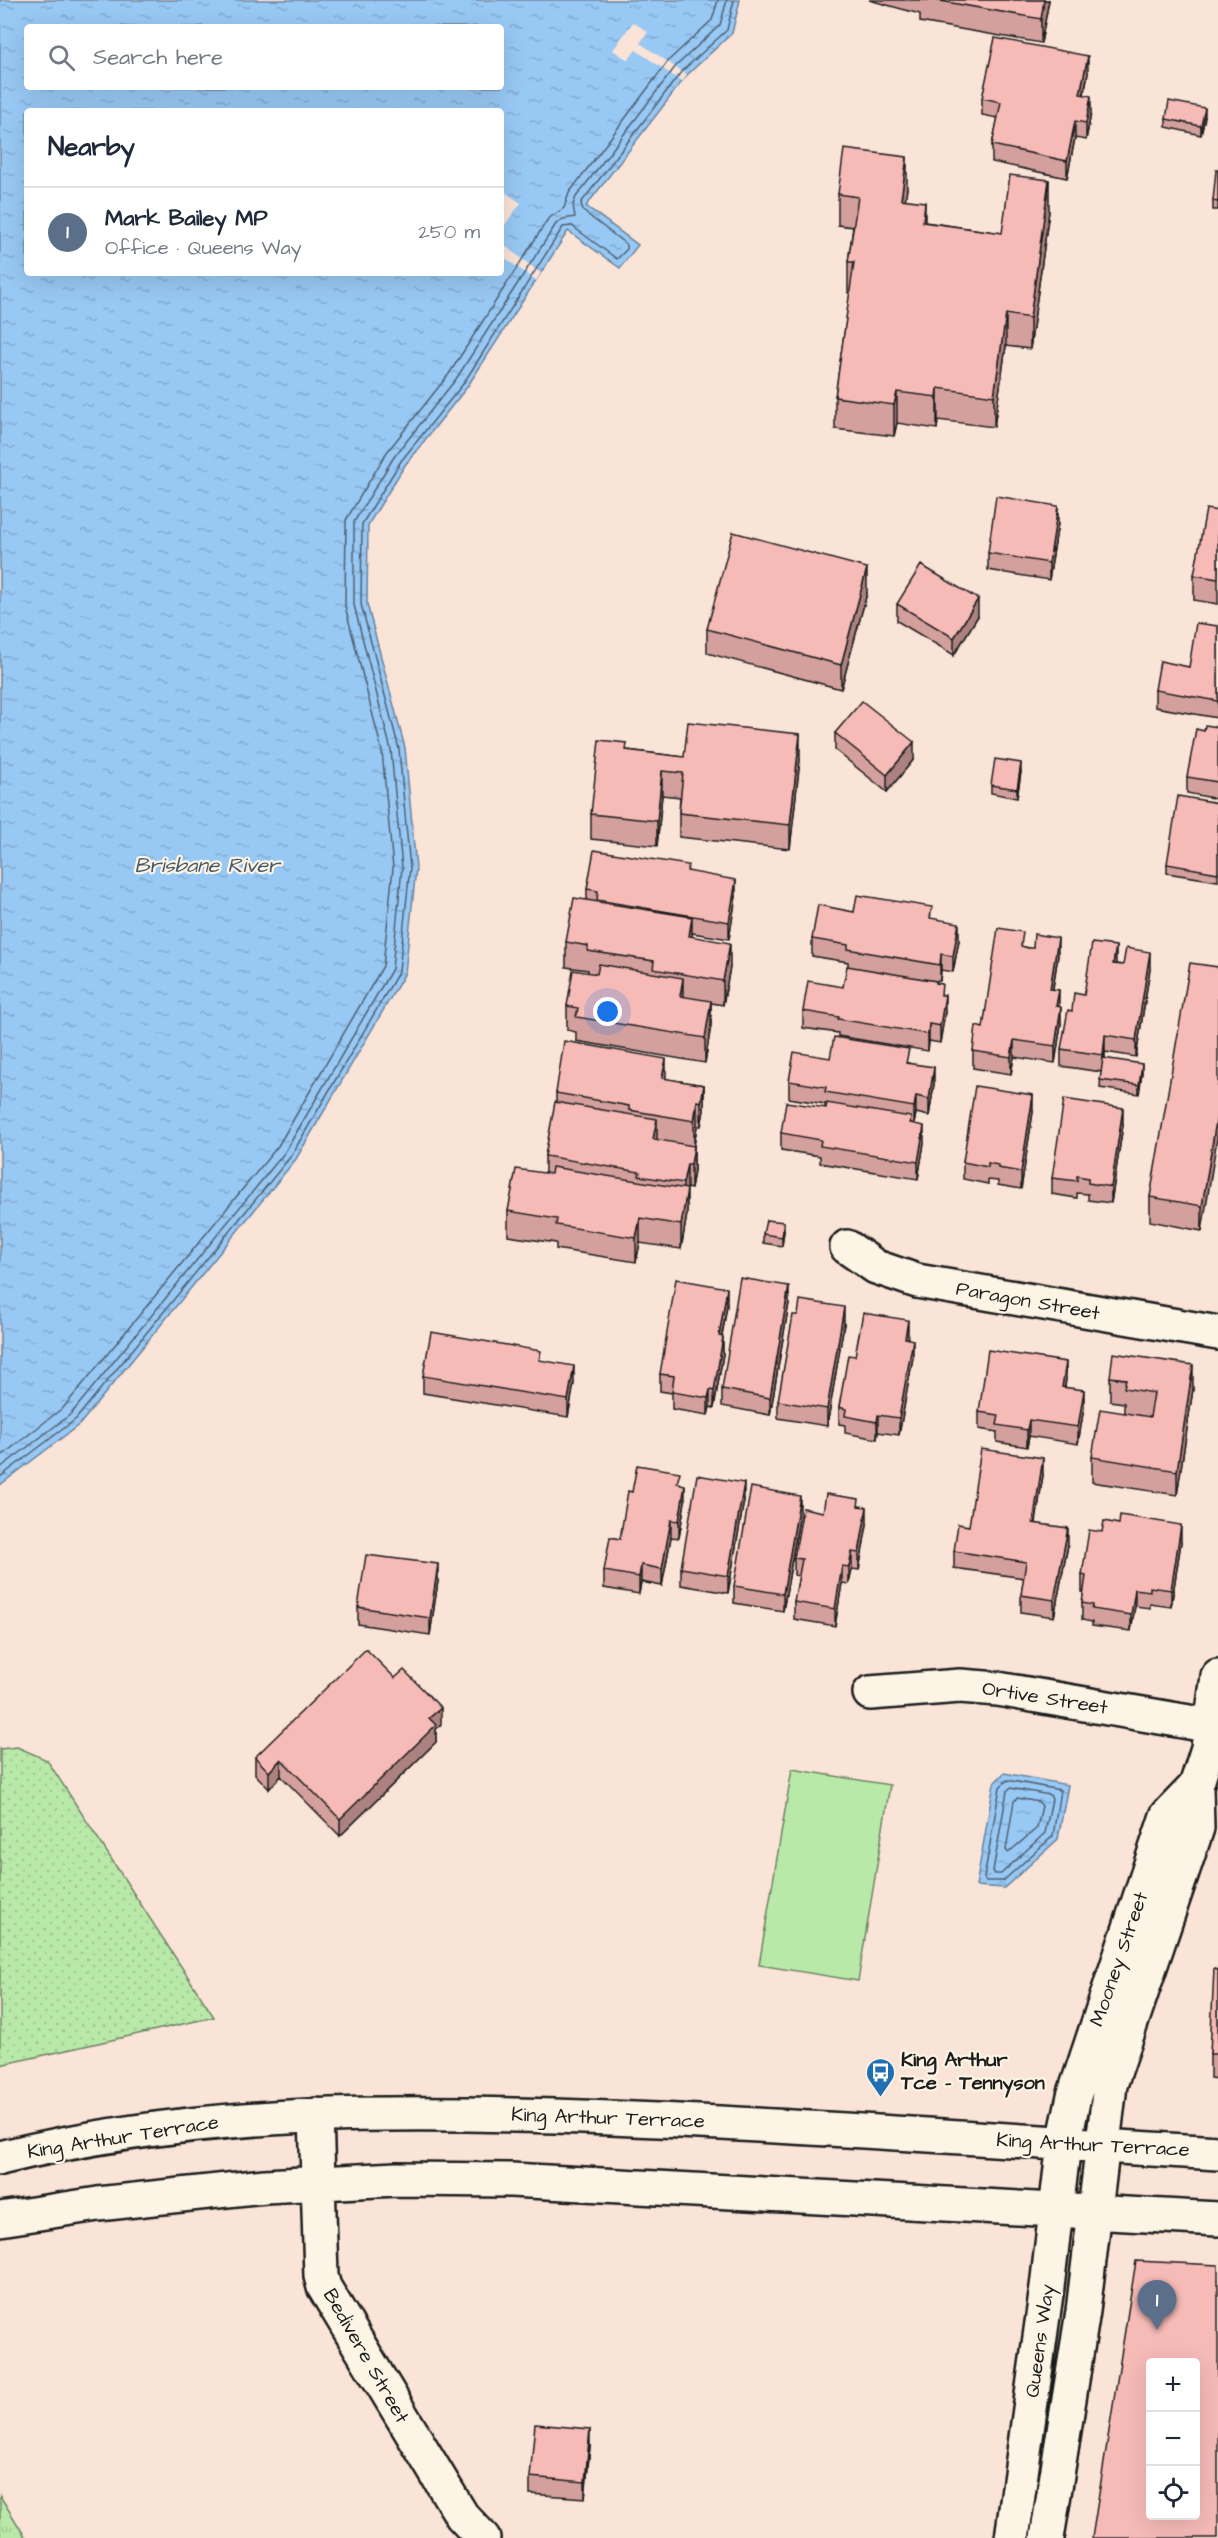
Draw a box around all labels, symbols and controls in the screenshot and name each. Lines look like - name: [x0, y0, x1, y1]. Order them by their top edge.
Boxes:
- search box: [24, 24, 504, 90]
- icon: search: [45, 41, 78, 74]
- text: Search here: [93, 42, 223, 73]
- text: Nearby: [48, 129, 135, 165]
- text: Mark Bailey MP: [105, 203, 268, 234]
- text: 1: [66, 218, 69, 246]
- text: 250 m: [418, 218, 480, 246]
- text: Office · Queens Way: [105, 234, 302, 262]
- water label: Brisbane River: [135, 851, 282, 880]
- your location: [593, 997, 622, 1026]
- street label: Paragon Street: [954, 1275, 1102, 1328]
- street label: Ortive Street: [980, 1674, 1110, 1722]
- street label: Mooney Street: [1083, 1888, 1156, 2030]
- place label: King Arthur Tce - Tennyson: [900, 2046, 1045, 2098]
- bus stop icon: King Arthur Tce - Tennyson: [864, 2056, 896, 2098]
- street label: King Arthur Terrace: [511, 2101, 705, 2136]
- street label: King Arthur Terrace: [25, 2108, 221, 2167]
- street label: King Arthur Terrace: [996, 2126, 1191, 2165]
- pin: 1: [1138, 2280, 1176, 2330]
- street label: Queens Way: [1018, 2283, 1063, 2400]
- street label: Bedivere Street: [316, 2284, 416, 2428]
- map controls: [1146, 2358, 1200, 2520]
- button: +: [1146, 2358, 1200, 2412]
- button: −: [1146, 2412, 1200, 2466]
- button: locate: [1146, 2466, 1200, 2520]

